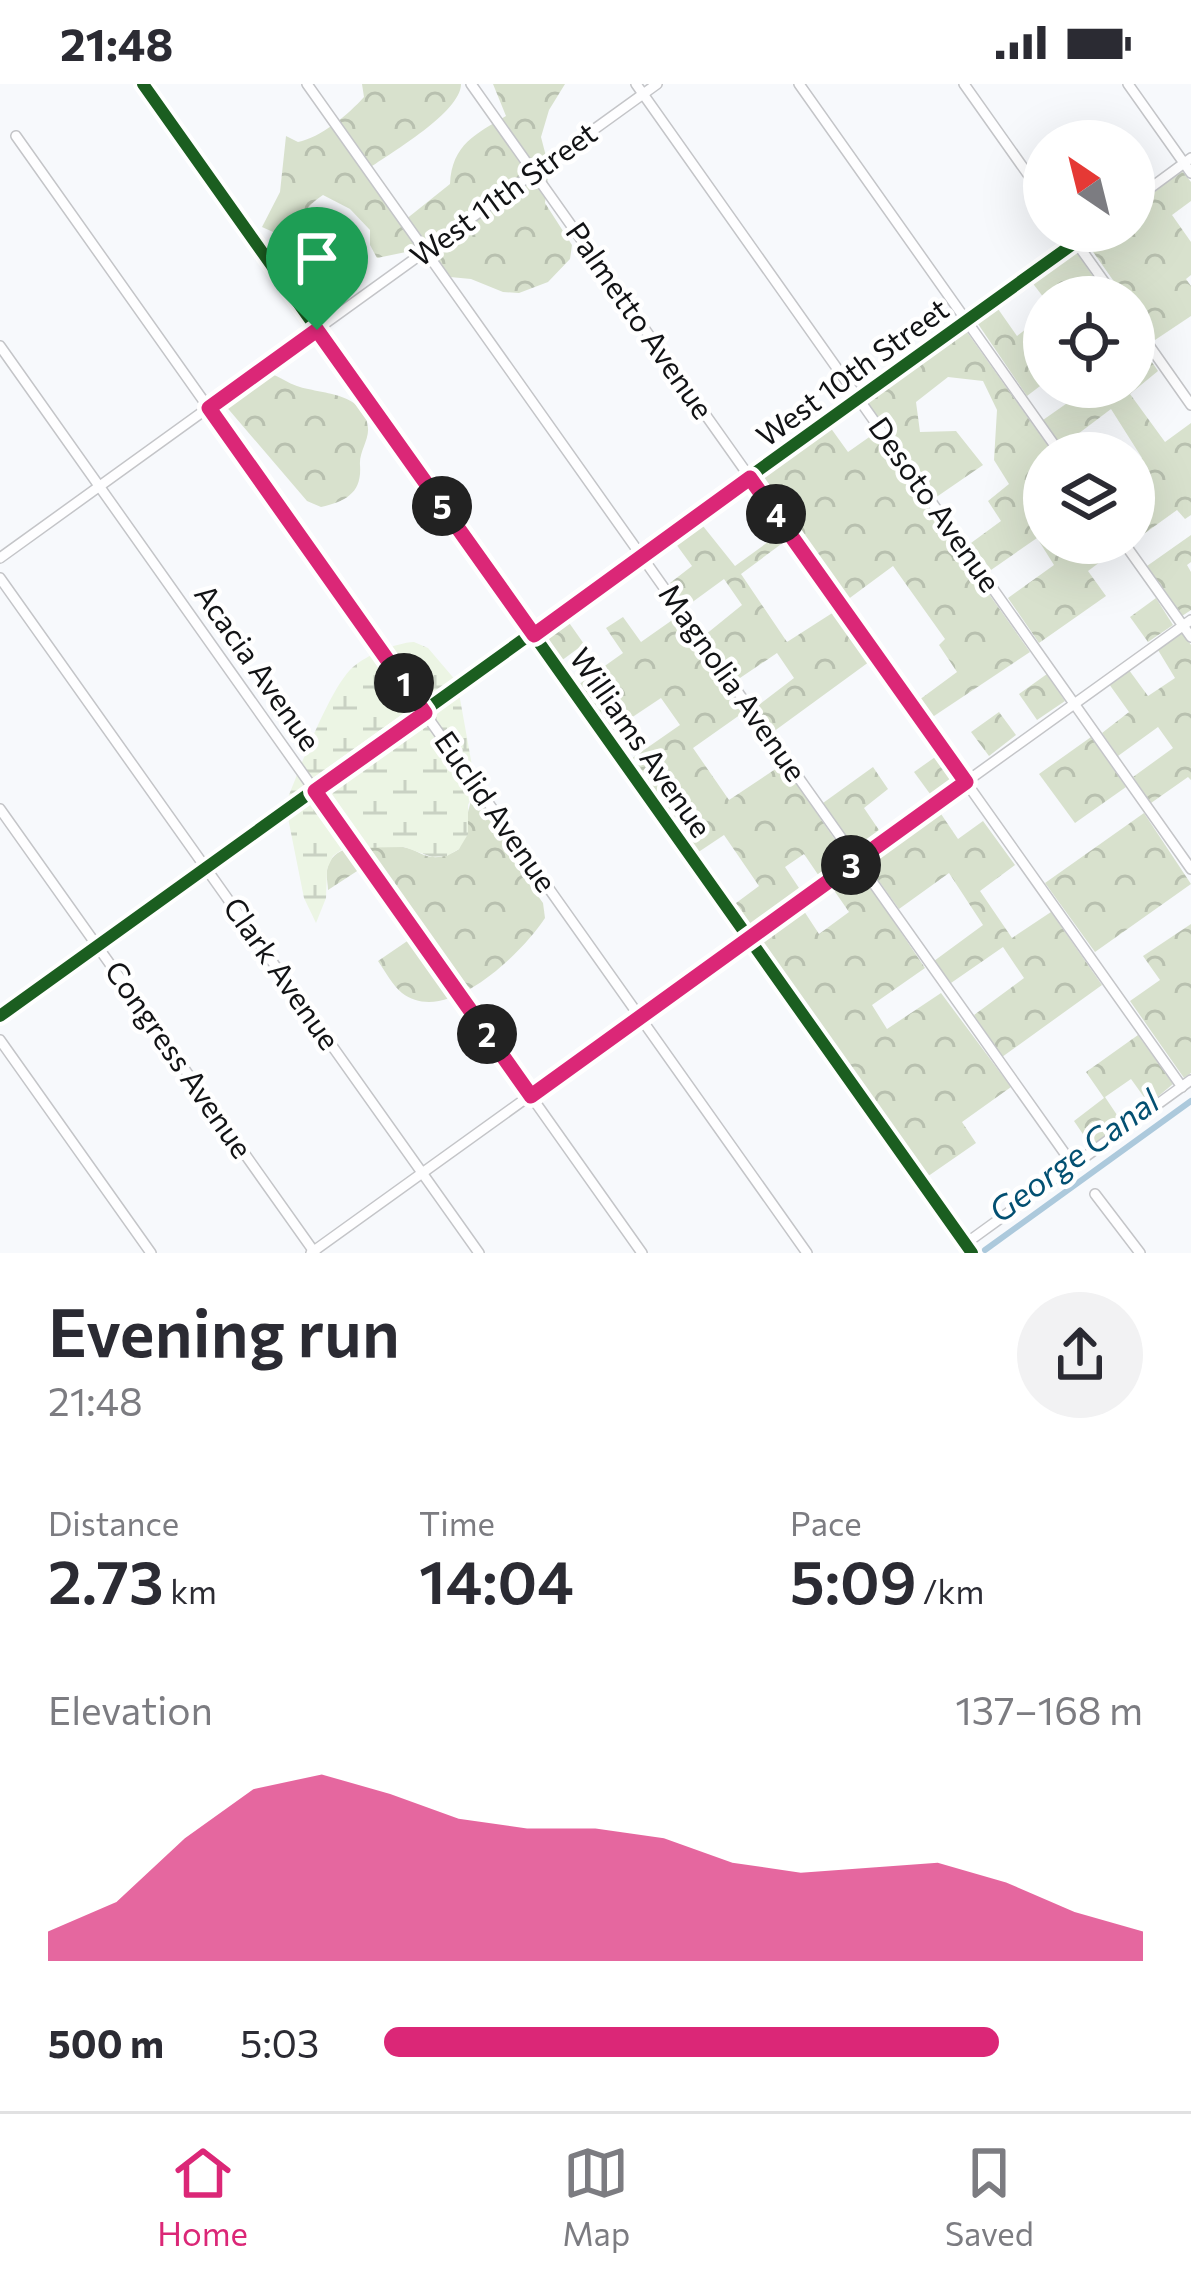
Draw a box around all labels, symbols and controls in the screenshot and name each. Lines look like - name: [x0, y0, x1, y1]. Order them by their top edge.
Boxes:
- text: 21:48: [60, 15, 173, 70]
- street label: West 11th Street: [402, 113, 603, 273]
- north arrow: [1023, 120, 1155, 252]
- map controls: [1023, 120, 1155, 564]
- pin: [266, 207, 368, 330]
- street label: Palmetto Avenue: [559, 214, 723, 425]
- icon: arrive: [284, 225, 350, 291]
- button: locate: [1023, 276, 1155, 408]
- street label: West 10th Street: [748, 289, 955, 453]
- street label: Desoto Avenue: [862, 409, 1010, 598]
- button: layers: [1023, 432, 1155, 564]
- pin: 5: [412, 476, 472, 536]
- pin: 4: [746, 484, 806, 544]
- text: 5: [432, 485, 452, 526]
- text: 4: [766, 493, 786, 534]
- street label: Acacia Avenue: [188, 576, 330, 757]
- street label: Magnolia Avenue: [652, 576, 816, 787]
- street label: Williams Avenue: [563, 640, 721, 843]
- pin: 1: [374, 653, 434, 713]
- text: 1: [397, 662, 411, 703]
- street label: Euclid Avenue: [428, 723, 566, 898]
- pin: 3: [821, 835, 881, 895]
- text: 3: [841, 844, 861, 885]
- street label: Clark Avenue: [217, 889, 349, 1056]
- street label: Congress Avenue: [98, 953, 262, 1164]
- pin: 2: [457, 1004, 517, 1064]
- text: 2: [478, 1013, 496, 1054]
- water label: George Canal: [980, 1079, 1167, 1230]
- text: Evening run: [48, 1290, 400, 1371]
- button: share: [1017, 1292, 1143, 1418]
- text: 21:48: [48, 1376, 143, 1424]
- text: Distance: [48, 1502, 179, 1543]
- text: Time: [419, 1502, 495, 1543]
- text: Pace: [790, 1502, 862, 1543]
- text: 2.73: [48, 1543, 164, 1616]
- text: 14:04: [419, 1543, 574, 1616]
- text: 5:09: [790, 1543, 917, 1616]
- text: km: [164, 1570, 217, 1611]
- text: /km: [917, 1570, 984, 1611]
- text: Elevation: [48, 1685, 213, 1733]
- text: 137–168 m: [955, 1685, 1143, 1733]
- text: 500 m: [48, 2018, 164, 2066]
- text: 5:03: [240, 2018, 319, 2066]
- tab: Home: [157, 2140, 248, 2253]
- tab: Map: [562, 2140, 630, 2253]
- tab: Saved: [945, 2140, 1034, 2253]

